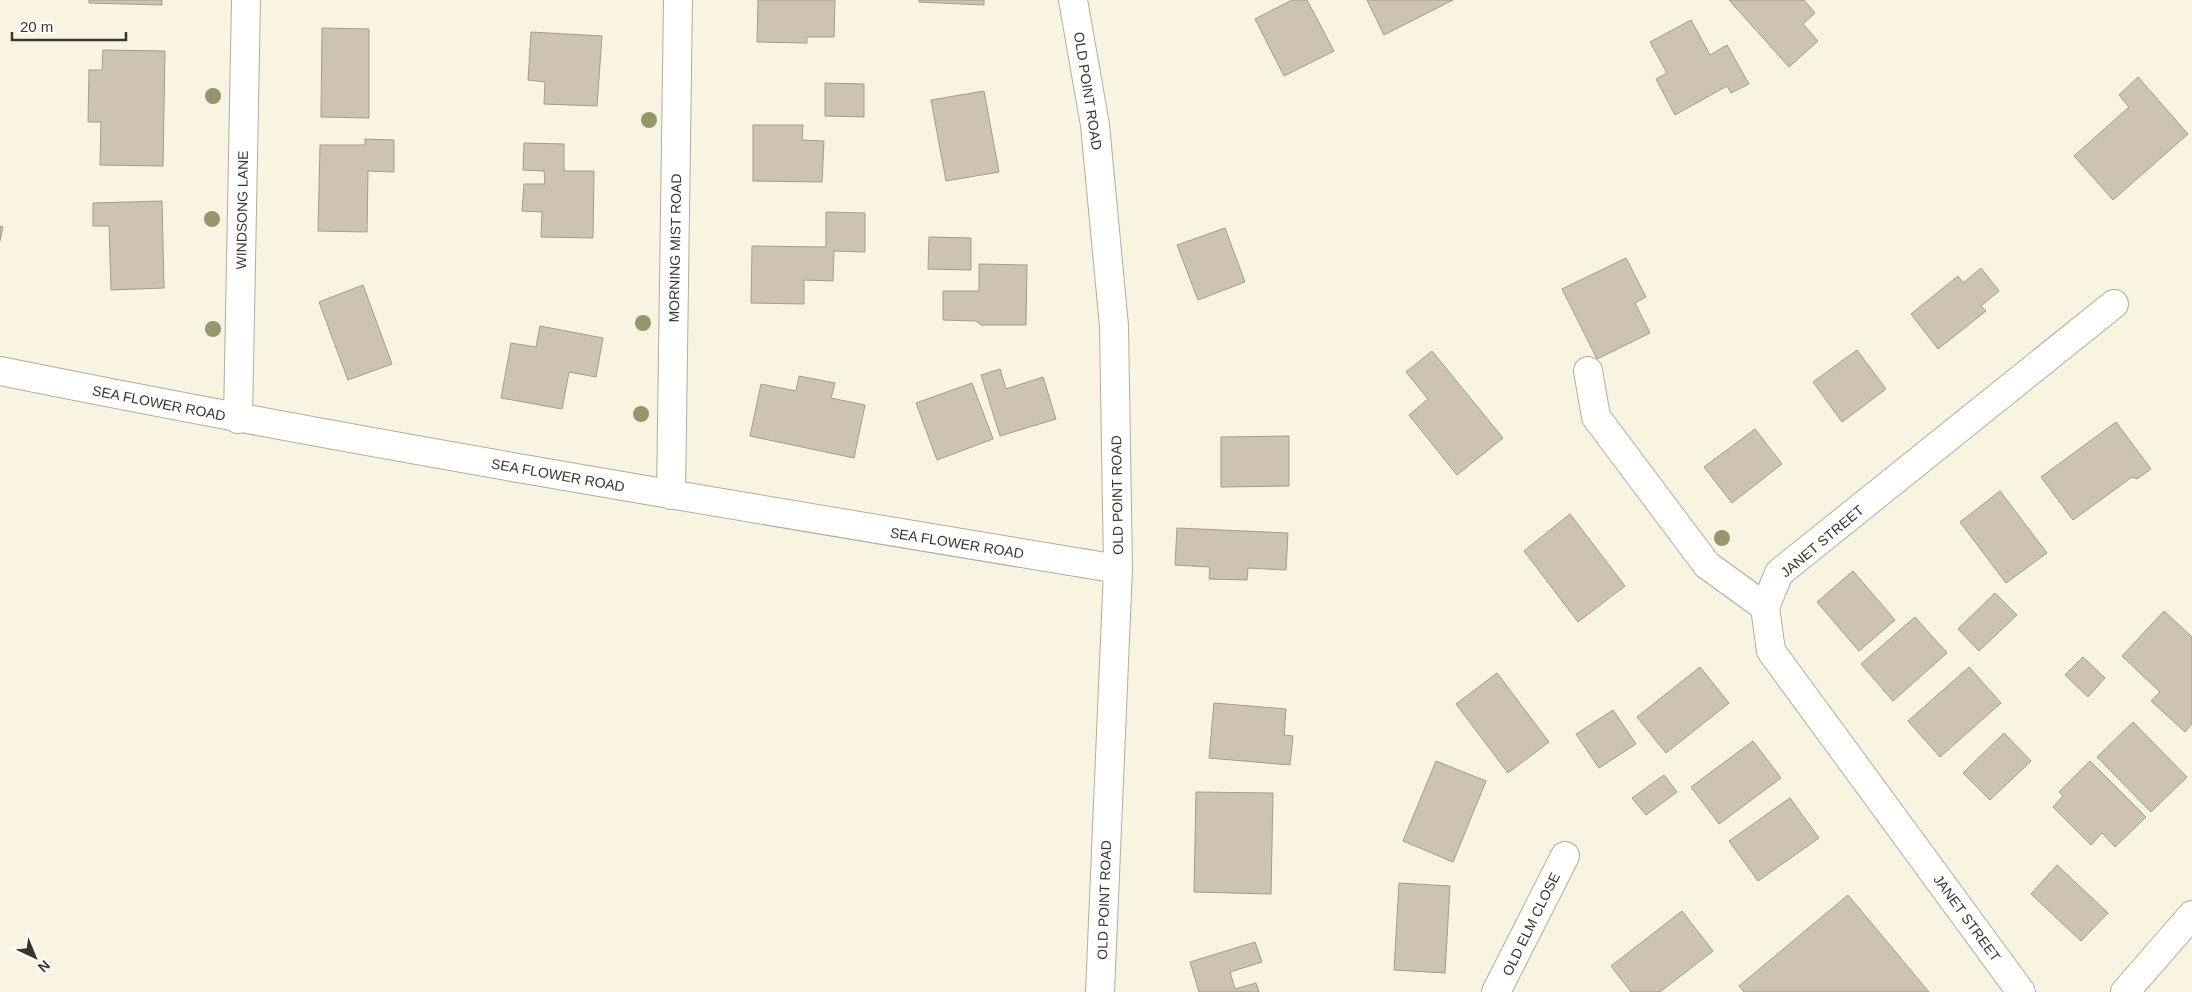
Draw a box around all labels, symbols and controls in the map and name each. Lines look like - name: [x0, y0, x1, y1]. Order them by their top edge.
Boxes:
- scale bar: [12, 10, 126, 42]
- text: 20 m: [20, 18, 53, 35]
- street label: OLD POINT ROAD: [1071, 31, 1105, 151]
- street label: WINDSONG LANE: [233, 150, 251, 270]
- street label: MORNING MIST ROAD: [666, 173, 684, 323]
- street label: SEA FLOWER ROAD: [91, 382, 227, 424]
- street label: OLD POINT ROAD: [1108, 435, 1126, 555]
- street label: SEA FLOWER ROAD: [490, 455, 626, 495]
- street label: JANET STREET: [1777, 501, 1867, 580]
- street label: SEA FLOWER ROAD: [889, 525, 1025, 561]
- street label: OLD POINT ROAD: [1094, 840, 1114, 960]
- street label: OLD ELM CLOSE: [1499, 870, 1563, 978]
- street label: JANET STREET: [1930, 872, 2004, 965]
- north arrow: [10, 932, 60, 982]
- text: N: [35, 957, 53, 976]

